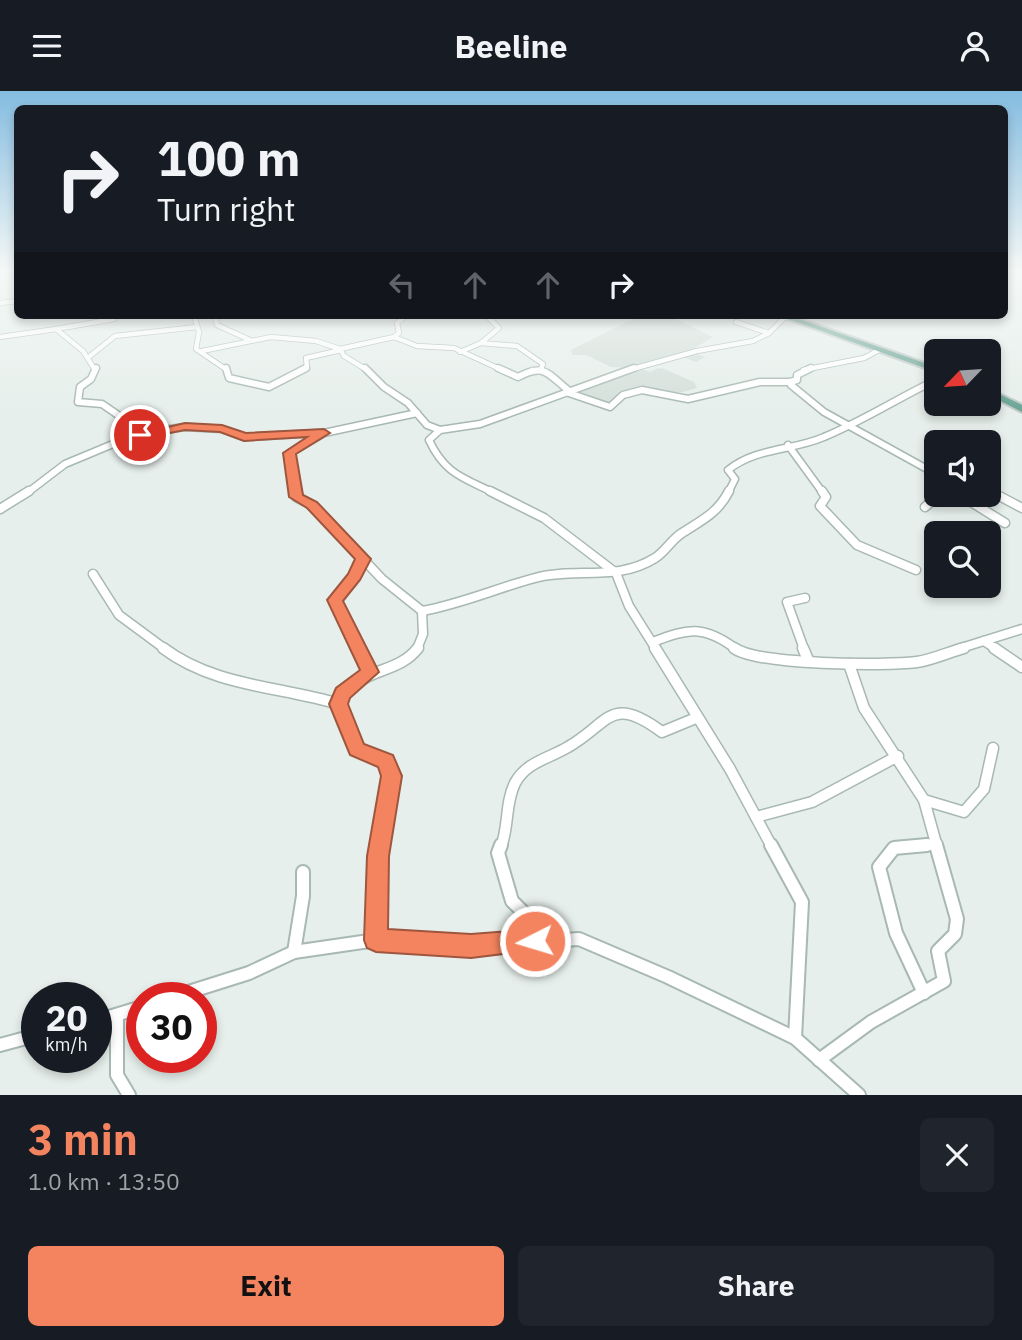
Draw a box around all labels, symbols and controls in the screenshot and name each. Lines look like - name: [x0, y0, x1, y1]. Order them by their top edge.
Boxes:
- text: Beeline: [454, 25, 568, 67]
- icon: menu: [28, 27, 66, 65]
- icon: person: [956, 27, 994, 65]
- text: 100 m: [157, 126, 301, 189]
- icon: right: [42, 133, 133, 224]
- text: Turn right: [157, 188, 295, 230]
- icon: left: [383, 266, 421, 304]
- icon: ahead: [456, 266, 494, 304]
- icon: ahead: [529, 266, 567, 304]
- icon: right: [602, 266, 640, 304]
- north arrow: [924, 339, 1001, 417]
- map controls: [924, 339, 1001, 598]
- pin: [110, 405, 170, 465]
- icon: arrive: [121, 416, 159, 454]
- button: sound: [924, 430, 1001, 507]
- button: search: [924, 521, 1001, 598]
- position arrow: [498, 904, 572, 978]
- speed limit sign: 30: [126, 982, 217, 1073]
- text: 20: [45, 995, 88, 1041]
- text: km/h: [45, 1033, 88, 1056]
- text: 3 min: [28, 1112, 138, 1167]
- button: close: [920, 1118, 994, 1192]
- text: 1.0 km · 13:50: [28, 1166, 180, 1196]
- button: Exit: [28, 1246, 504, 1326]
- button: Share: [518, 1246, 994, 1326]

